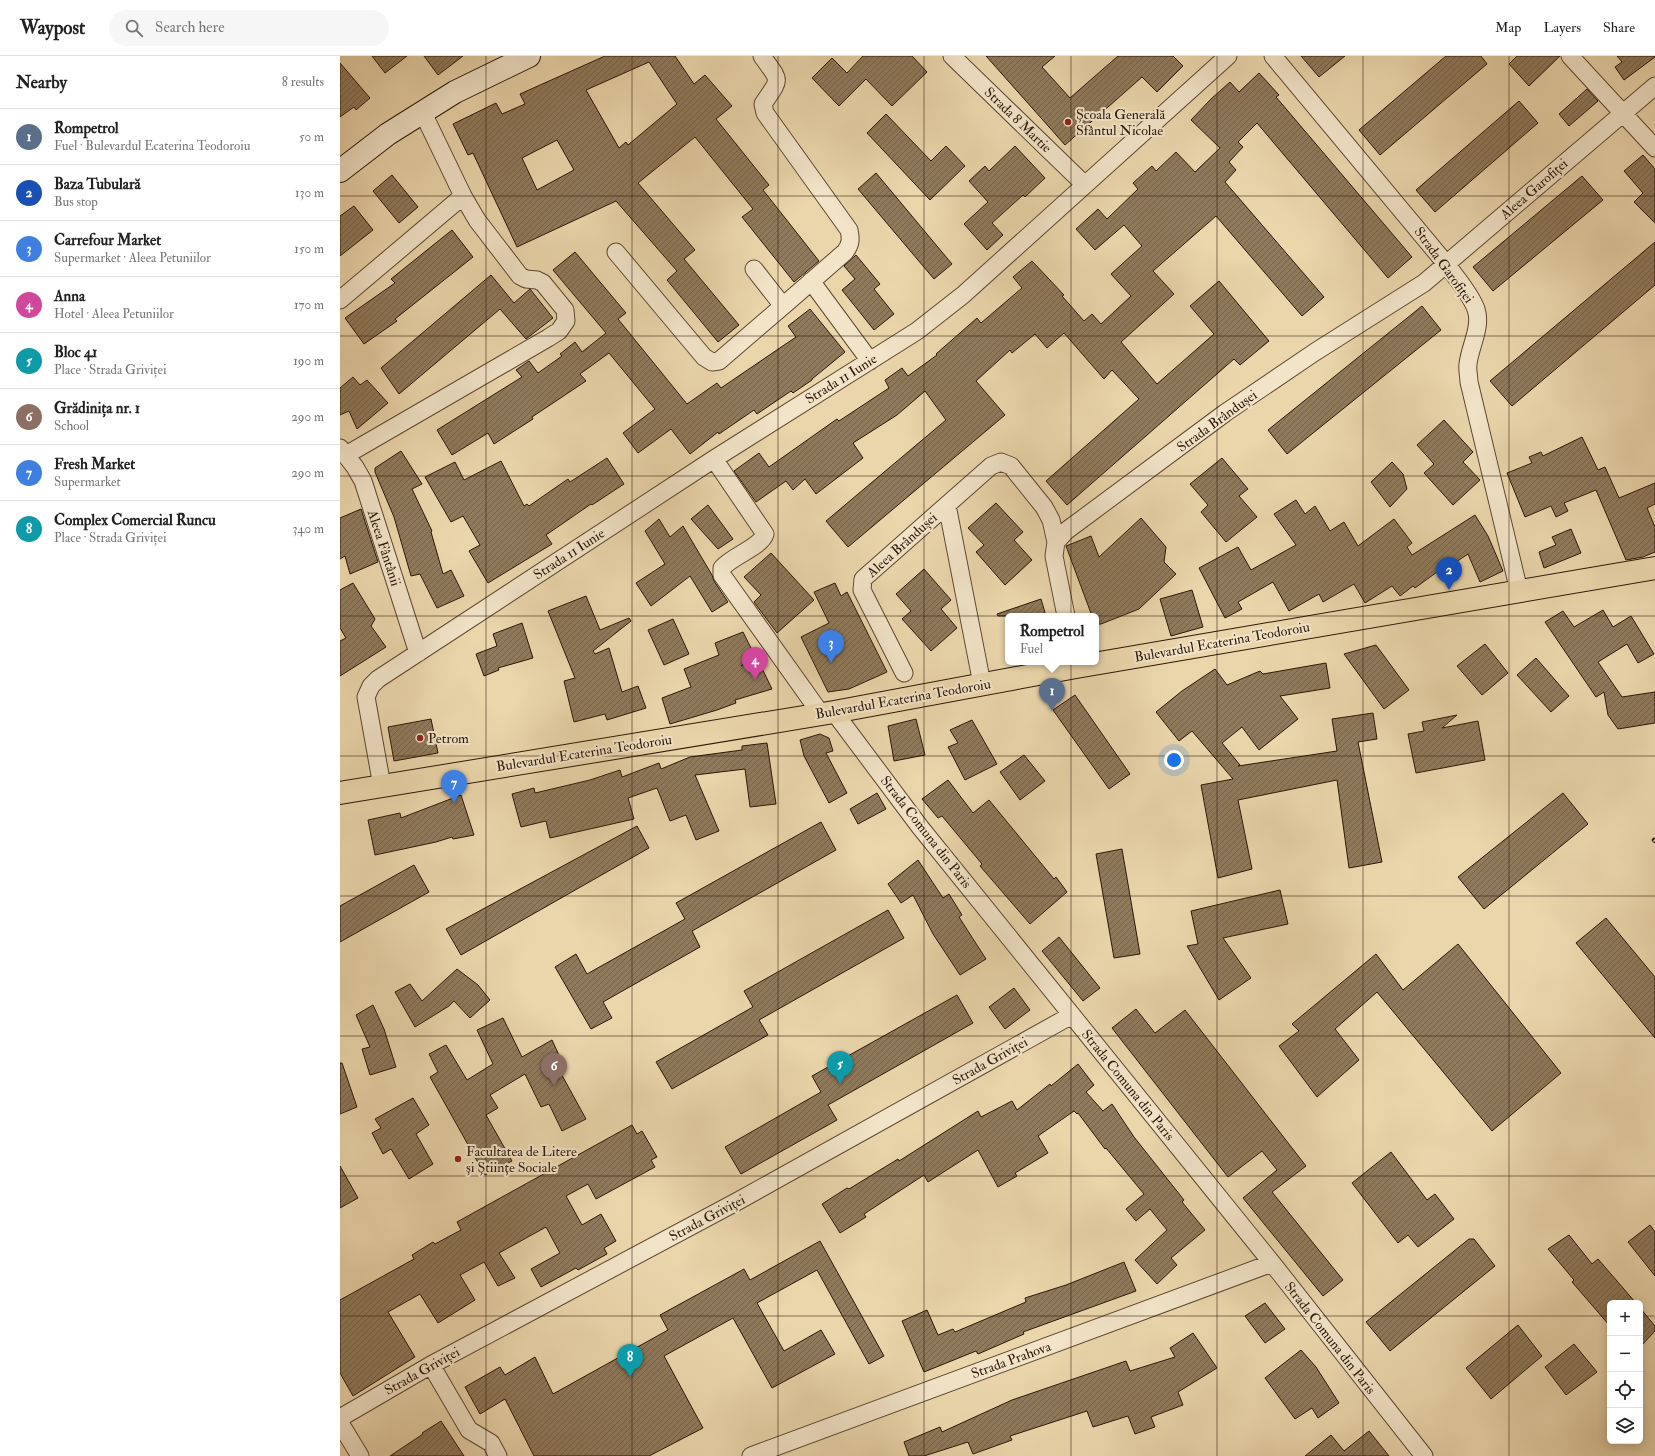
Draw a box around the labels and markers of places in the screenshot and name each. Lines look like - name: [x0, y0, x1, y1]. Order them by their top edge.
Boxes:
- place label: Școala Generală Sfântul Nicolae: [1076, 106, 1165, 139]
- marker: Școala Generală Sfântul Nicolae: [1063, 117, 1073, 127]
- pin: 2: [1436, 557, 1462, 590]
- pin: 3: [818, 630, 844, 663]
- pin: 4: [742, 647, 768, 680]
- pin: 1: [1039, 678, 1065, 711]
- place label: Petrom: [428, 730, 469, 747]
- marker: Petrom: [415, 733, 425, 743]
- pin: 7: [441, 770, 467, 803]
- pin: 5: [827, 1051, 853, 1084]
- pin: 6: [541, 1053, 567, 1086]
- place label: Facultatea de Litere și Științe Sociale: [466, 1143, 577, 1176]
- marker: Facultatea de Litere și Științe Sociale: [453, 1154, 463, 1164]
- pin: 8: [617, 1344, 643, 1377]

